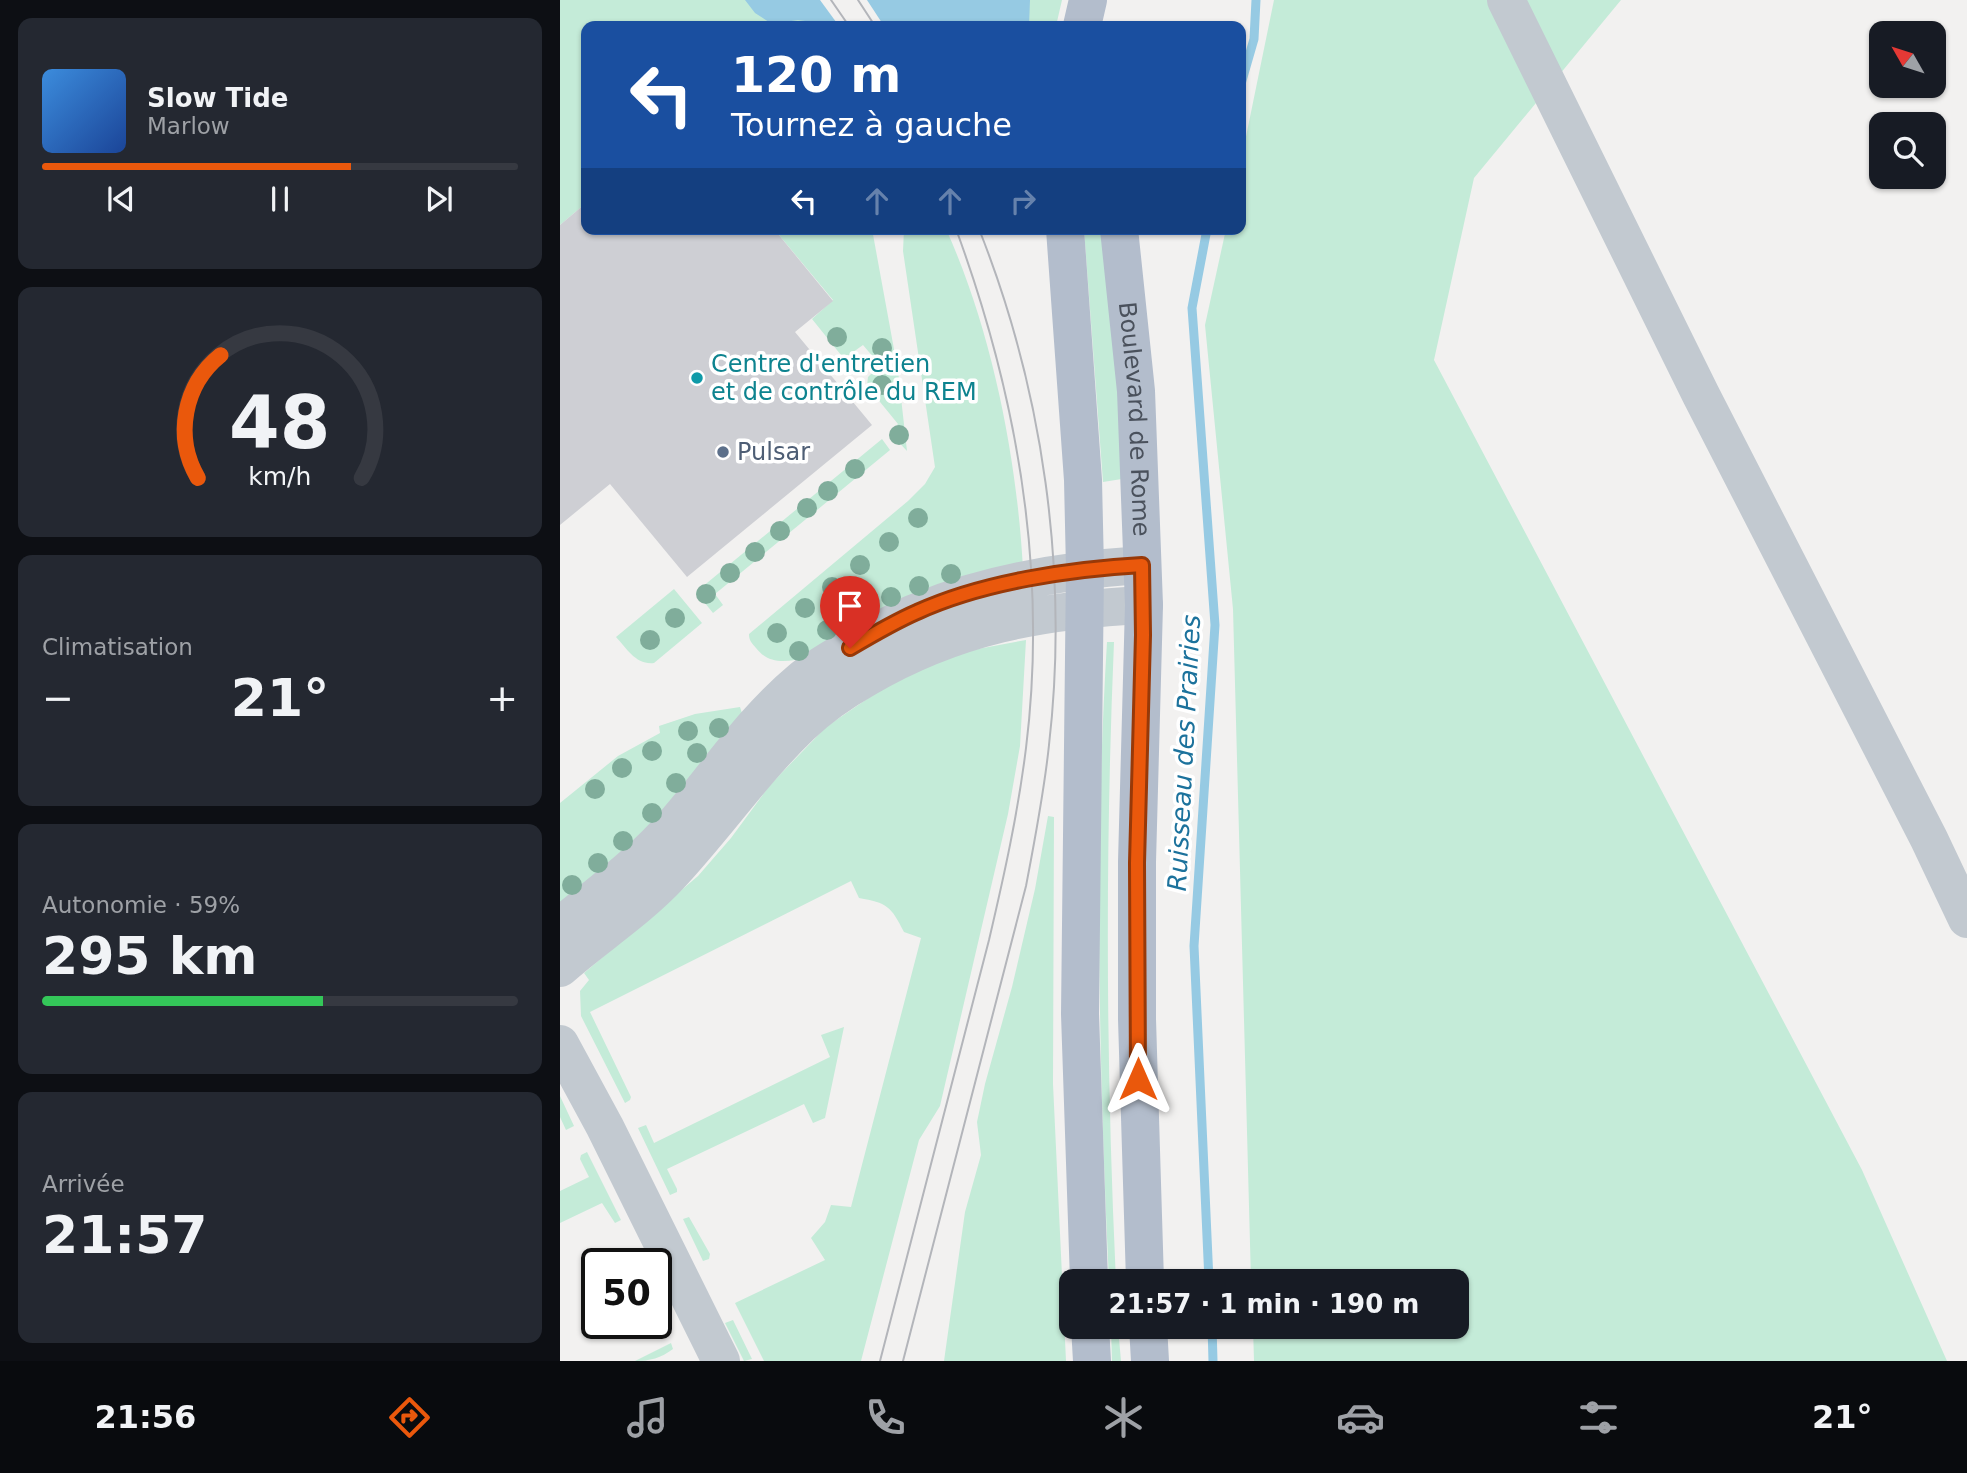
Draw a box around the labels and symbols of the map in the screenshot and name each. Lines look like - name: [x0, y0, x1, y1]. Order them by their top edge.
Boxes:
- north arrow: [1869, 21, 1946, 98]
- street label: Boulevard de Rome: [1113, 301, 1155, 537]
- place label: Centre d'entretien et de contrôle du REM: [711, 350, 977, 406]
- marker: Centre d'entretien et de contrôle du REM: [689, 370, 705, 386]
- place label: Pulsar: [737, 438, 810, 466]
- marker: Pulsar: [715, 444, 731, 460]
- pin: [820, 576, 880, 648]
- water label: Ruisseau des Prairies: [1162, 614, 1206, 892]
- position arrow: [1101, 1042, 1175, 1116]
- speed limit sign: 50: [581, 1248, 672, 1339]

